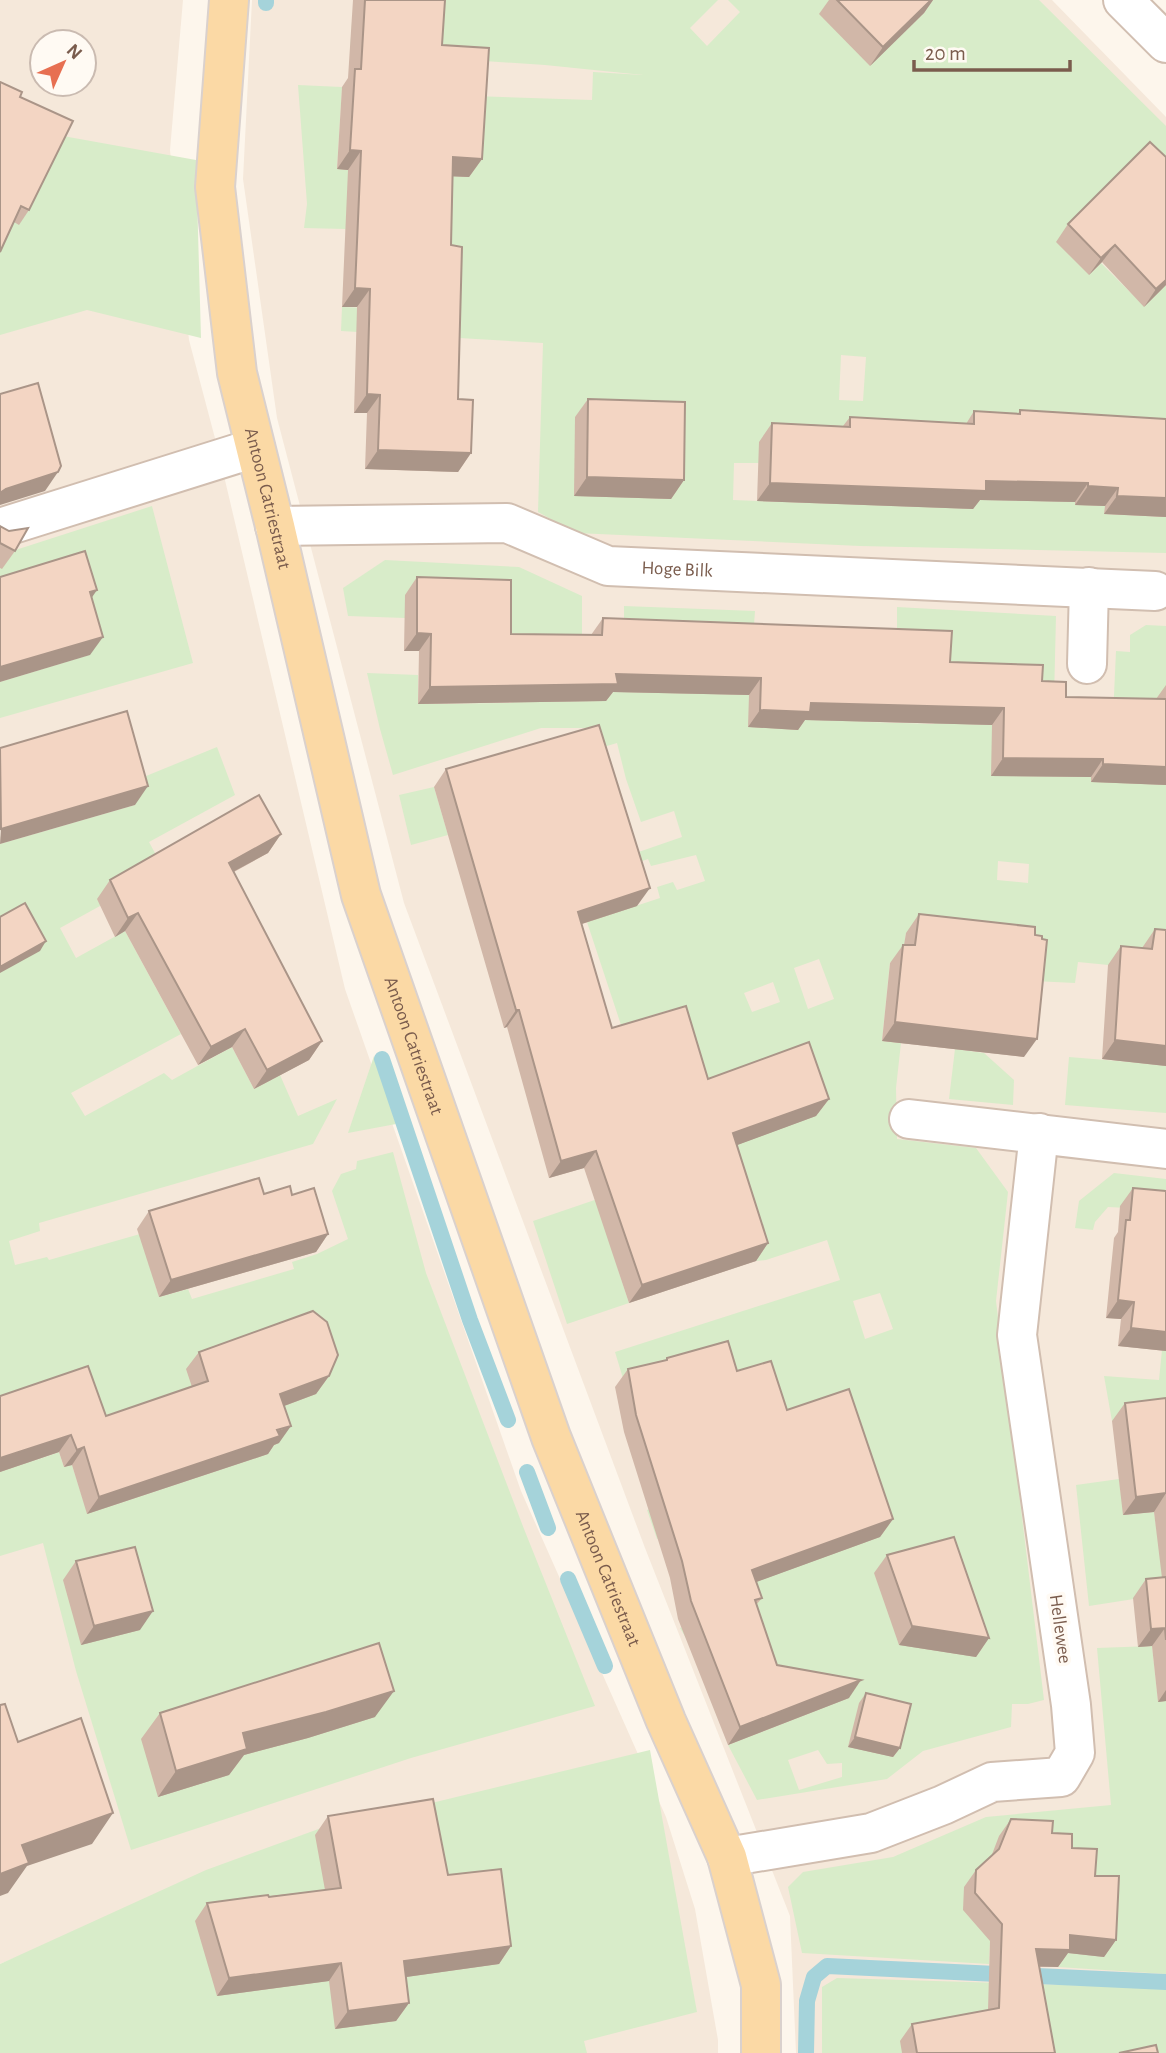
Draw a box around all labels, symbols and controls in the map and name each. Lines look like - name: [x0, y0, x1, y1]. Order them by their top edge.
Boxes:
- north arrow: [28, 28, 98, 98]
- scale bar: [914, 28, 1070, 72]
- text: N: [63, 41, 85, 63]
- text: 20 m: [925, 43, 966, 64]
- street label: Antoon Catriestraat: [241, 426, 294, 571]
- street label: Hoge Bilk: [641, 558, 714, 580]
- street label: Antoon Catriestraat: [381, 974, 447, 1117]
- street label: Antoon Catriestraat: [572, 1508, 644, 1649]
- street label: Hellewee: [1046, 1593, 1074, 1665]

